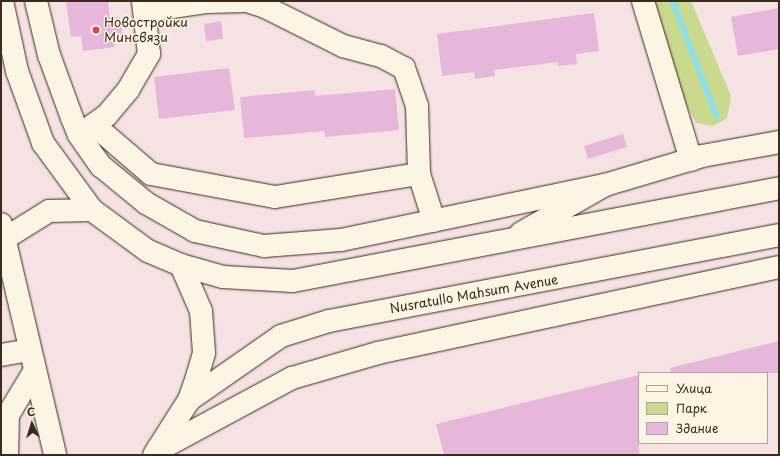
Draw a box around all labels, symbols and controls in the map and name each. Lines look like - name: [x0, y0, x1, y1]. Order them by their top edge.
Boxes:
- place label: Новостройки Минсвязи: [104, 15, 188, 46]
- marker: Новостройки Минсвязи: [91, 25, 101, 35]
- street label: Nusratullo Mahsum Avenue: [389, 272, 559, 316]
- legend: [638, 372, 768, 444]
- text: Улица: [676, 379, 712, 397]
- text: Парк: [676, 399, 707, 417]
- text: С: [26, 403, 36, 420]
- north arrow: [12, 404, 52, 444]
- text: Здание: [676, 419, 718, 437]

